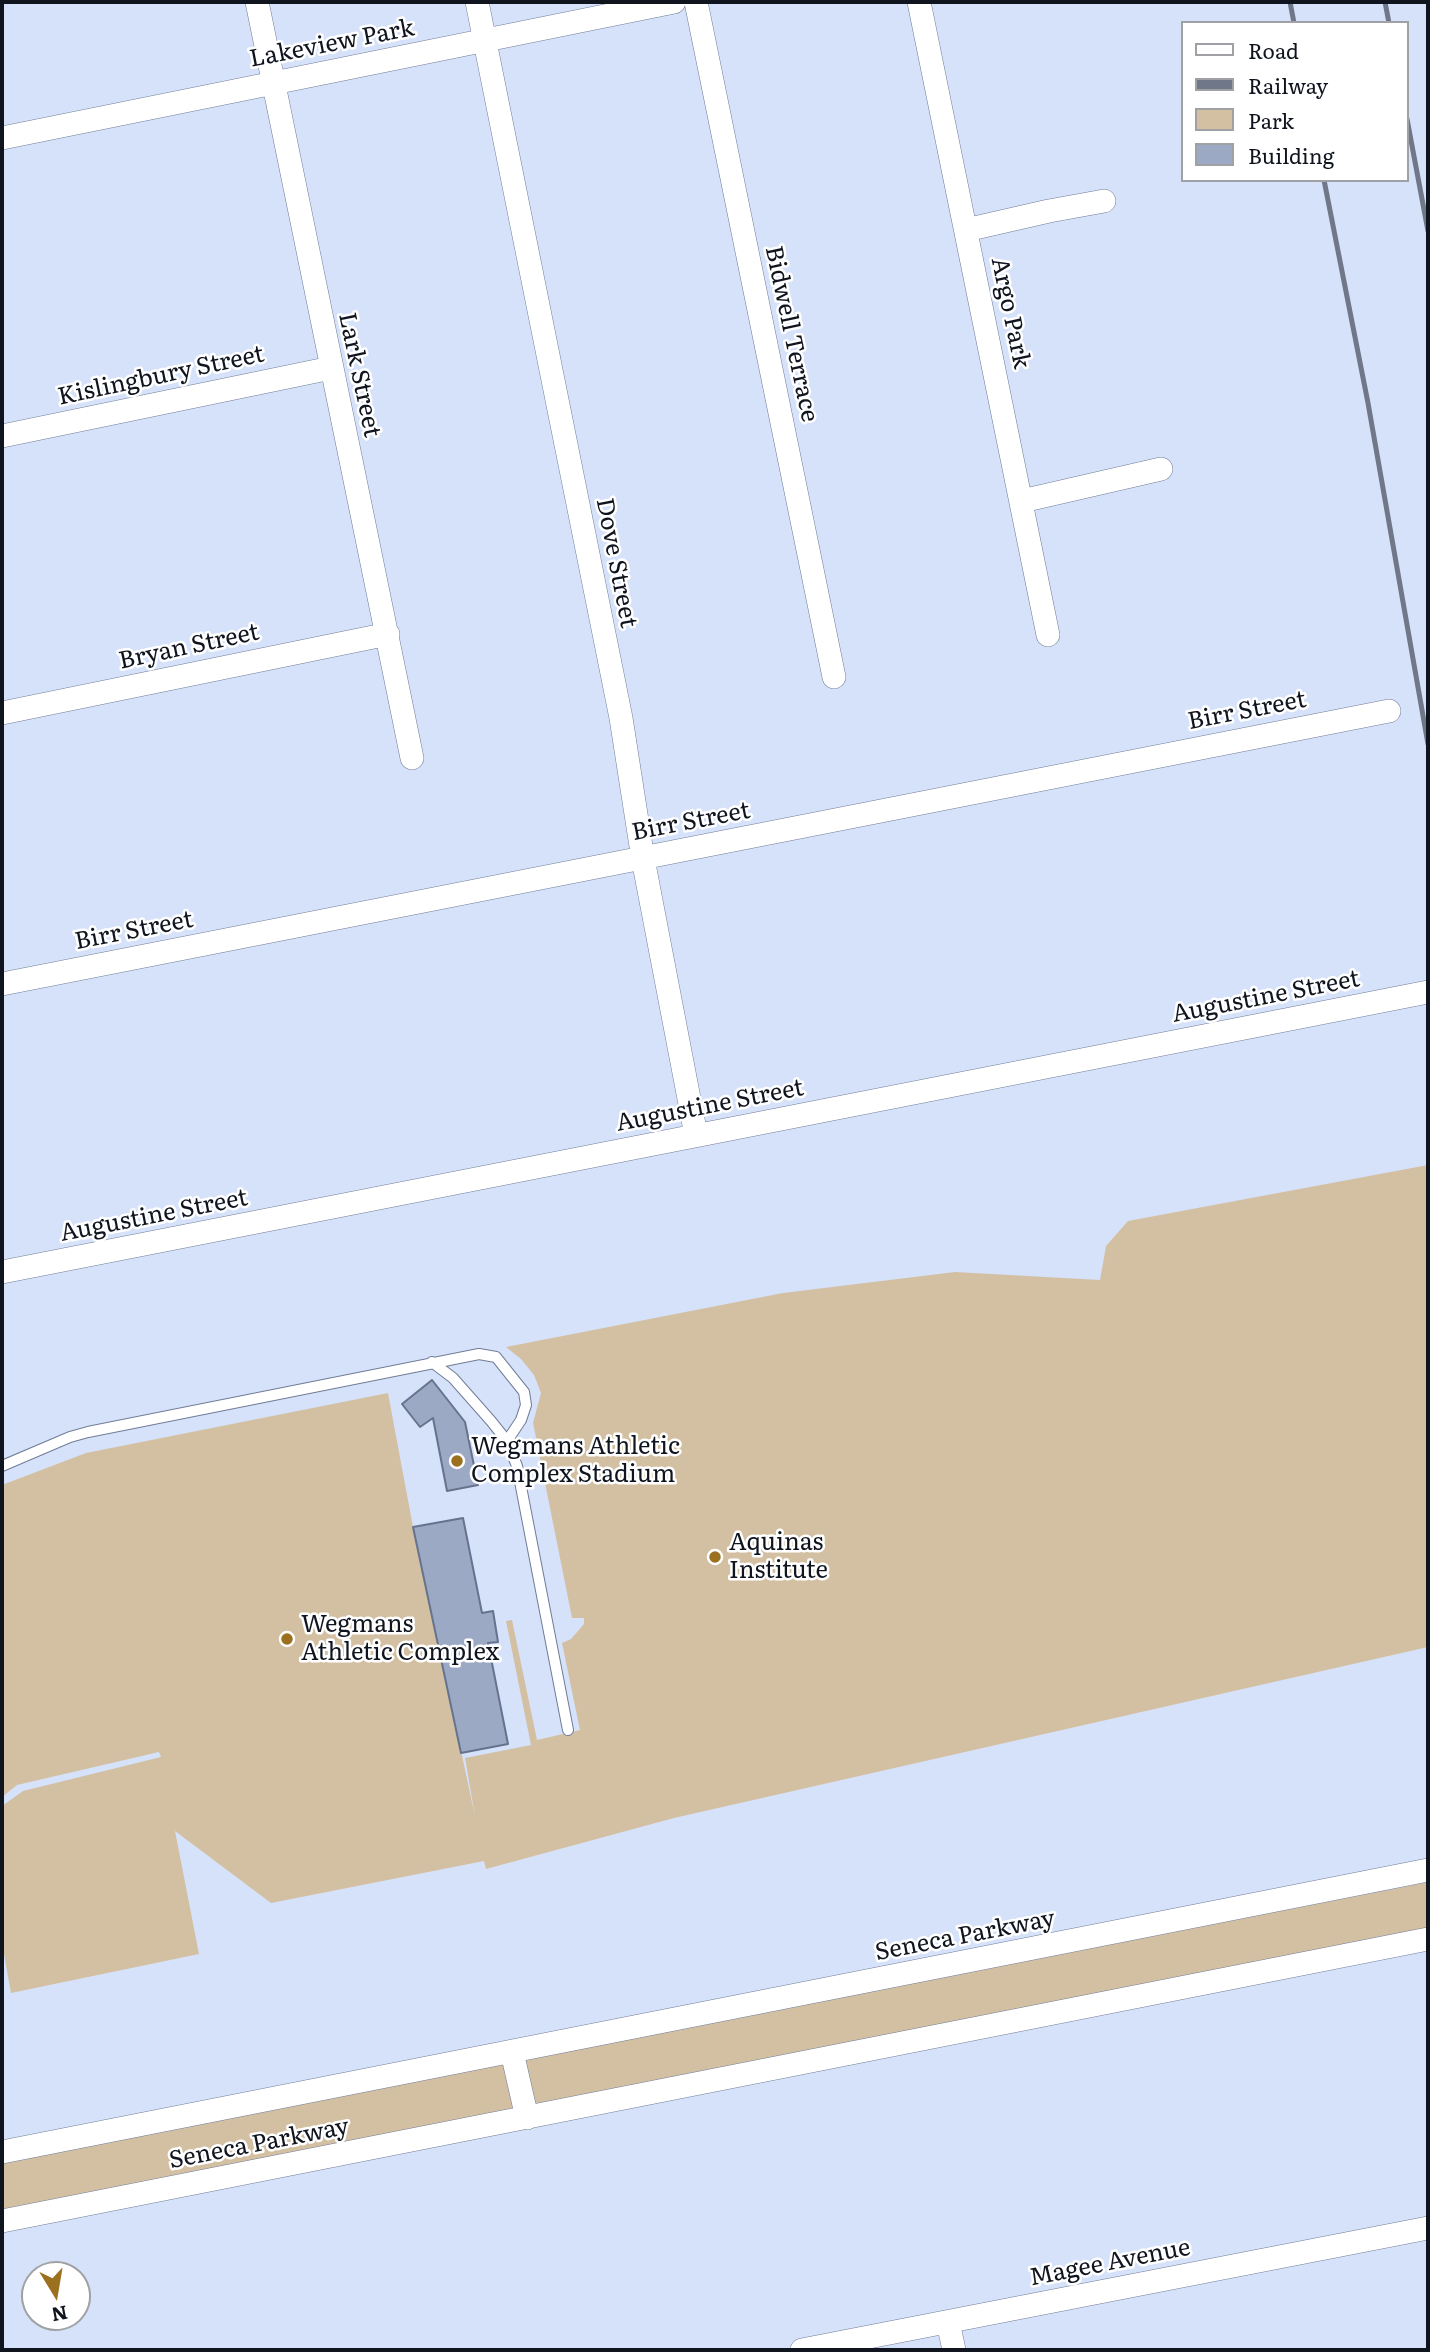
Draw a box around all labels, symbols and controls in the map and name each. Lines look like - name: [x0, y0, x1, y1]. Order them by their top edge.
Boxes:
- street label: Lakeview Park: [247, 14, 417, 74]
- legend: [1182, 21, 1409, 182]
- text: Road: [1248, 34, 1299, 65]
- text: Railway: [1248, 69, 1328, 100]
- text: Park: [1248, 104, 1294, 135]
- text: Building: [1248, 139, 1334, 170]
- street label: Bidwell Terrace: [758, 243, 824, 425]
- street label: Argo Park: [984, 255, 1036, 371]
- street label: Lark Street: [332, 310, 386, 440]
- street label: Kislingbury Street: [55, 340, 267, 412]
- street label: Dove Street: [589, 496, 643, 630]
- street label: Bryan Street: [116, 618, 262, 676]
- street label: Birr Street: [1185, 685, 1309, 737]
- street label: Birr Street: [629, 796, 753, 848]
- street label: Birr Street: [72, 905, 196, 957]
- street label: Augustine Street: [1170, 965, 1362, 1029]
- street label: Augustine Street: [614, 1074, 806, 1138]
- street label: Augustine Street: [58, 1184, 250, 1248]
- place label: Wegmans Athletic Complex Stadium: [471, 1433, 680, 1489]
- marker: Wegmans Athletic Complex Stadium: [449, 1453, 465, 1469]
- place label: Aquinas Institute: [729, 1529, 828, 1585]
- marker: Aquinas Institute: [707, 1549, 723, 1565]
- place label: Wegmans Athletic Complex: [301, 1611, 499, 1667]
- marker: Wegmans Athletic Complex: [279, 1631, 295, 1647]
- street label: Seneca Parkway: [873, 1904, 1057, 1968]
- street label: Seneca Parkway: [167, 2112, 351, 2176]
- street label: Magee Avenue: [1027, 2233, 1193, 2293]
- north arrow: [21, 2261, 91, 2331]
- text: N: [49, 2299, 70, 2330]

